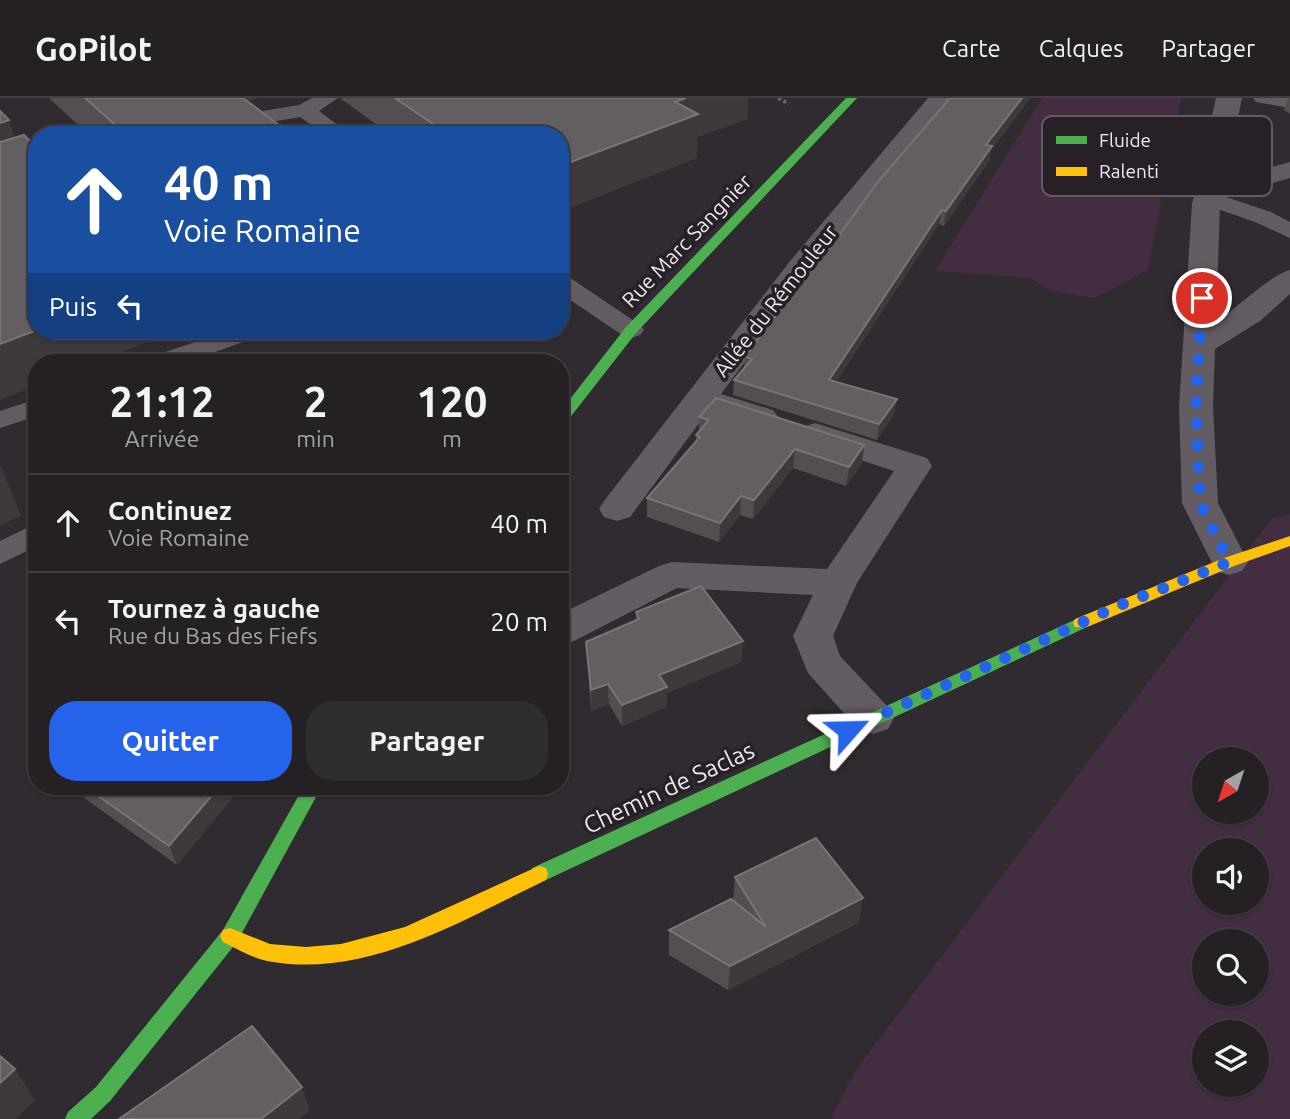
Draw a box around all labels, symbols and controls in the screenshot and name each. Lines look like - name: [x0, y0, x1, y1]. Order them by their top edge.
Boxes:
- text: GoPilot: [35, 30, 152, 67]
- text: Carte: [942, 35, 1001, 62]
- text: Calques: [1039, 35, 1124, 62]
- text: Partager: [1162, 35, 1255, 62]
- legend: [1042, 116, 1272, 196]
- text: Fluide: [1099, 129, 1151, 151]
- icon: ahead: [49, 154, 140, 245]
- text: 40 m: [164, 154, 273, 209]
- text: Ralenti: [1099, 160, 1159, 182]
- street label: Rue Marc Sangnier: [617, 169, 756, 312]
- text: Voie Romaine: [164, 212, 361, 248]
- street label: Allée du Rémouleur: [709, 220, 842, 381]
- pin: [1172, 268, 1232, 328]
- icon: arrive: [1183, 279, 1221, 317]
- icon: left: [111, 287, 149, 325]
- text: Puis: [49, 292, 97, 321]
- text: 21:12: [110, 378, 215, 425]
- text: 2: [304, 378, 327, 425]
- text: 120: [416, 378, 487, 425]
- text: Arrivée: [125, 426, 199, 451]
- text: min: [296, 426, 335, 451]
- text: m: [442, 426, 462, 451]
- text: Continuez: [108, 496, 232, 525]
- icon: ahead: [49, 504, 87, 542]
- text: 40 m: [490, 509, 548, 538]
- text: Voie Romaine: [108, 525, 250, 550]
- text: Tournez à gauche: [108, 594, 320, 623]
- icon: left: [49, 602, 87, 640]
- text: 20 m: [490, 607, 548, 636]
- text: Rue du Bas des Fiefs: [108, 623, 317, 648]
- position arrow: [811, 693, 885, 767]
- button: Quitter: [49, 701, 292, 781]
- button: Partager: [306, 701, 548, 781]
- street label: Chemin de Saclas: [579, 736, 759, 839]
- north arrow: [1192, 747, 1269, 824]
- map controls: [1192, 747, 1269, 1097]
- button: sound: [1192, 838, 1269, 915]
- button: search: [1192, 929, 1269, 1006]
- button: layers: [1192, 1020, 1269, 1097]

